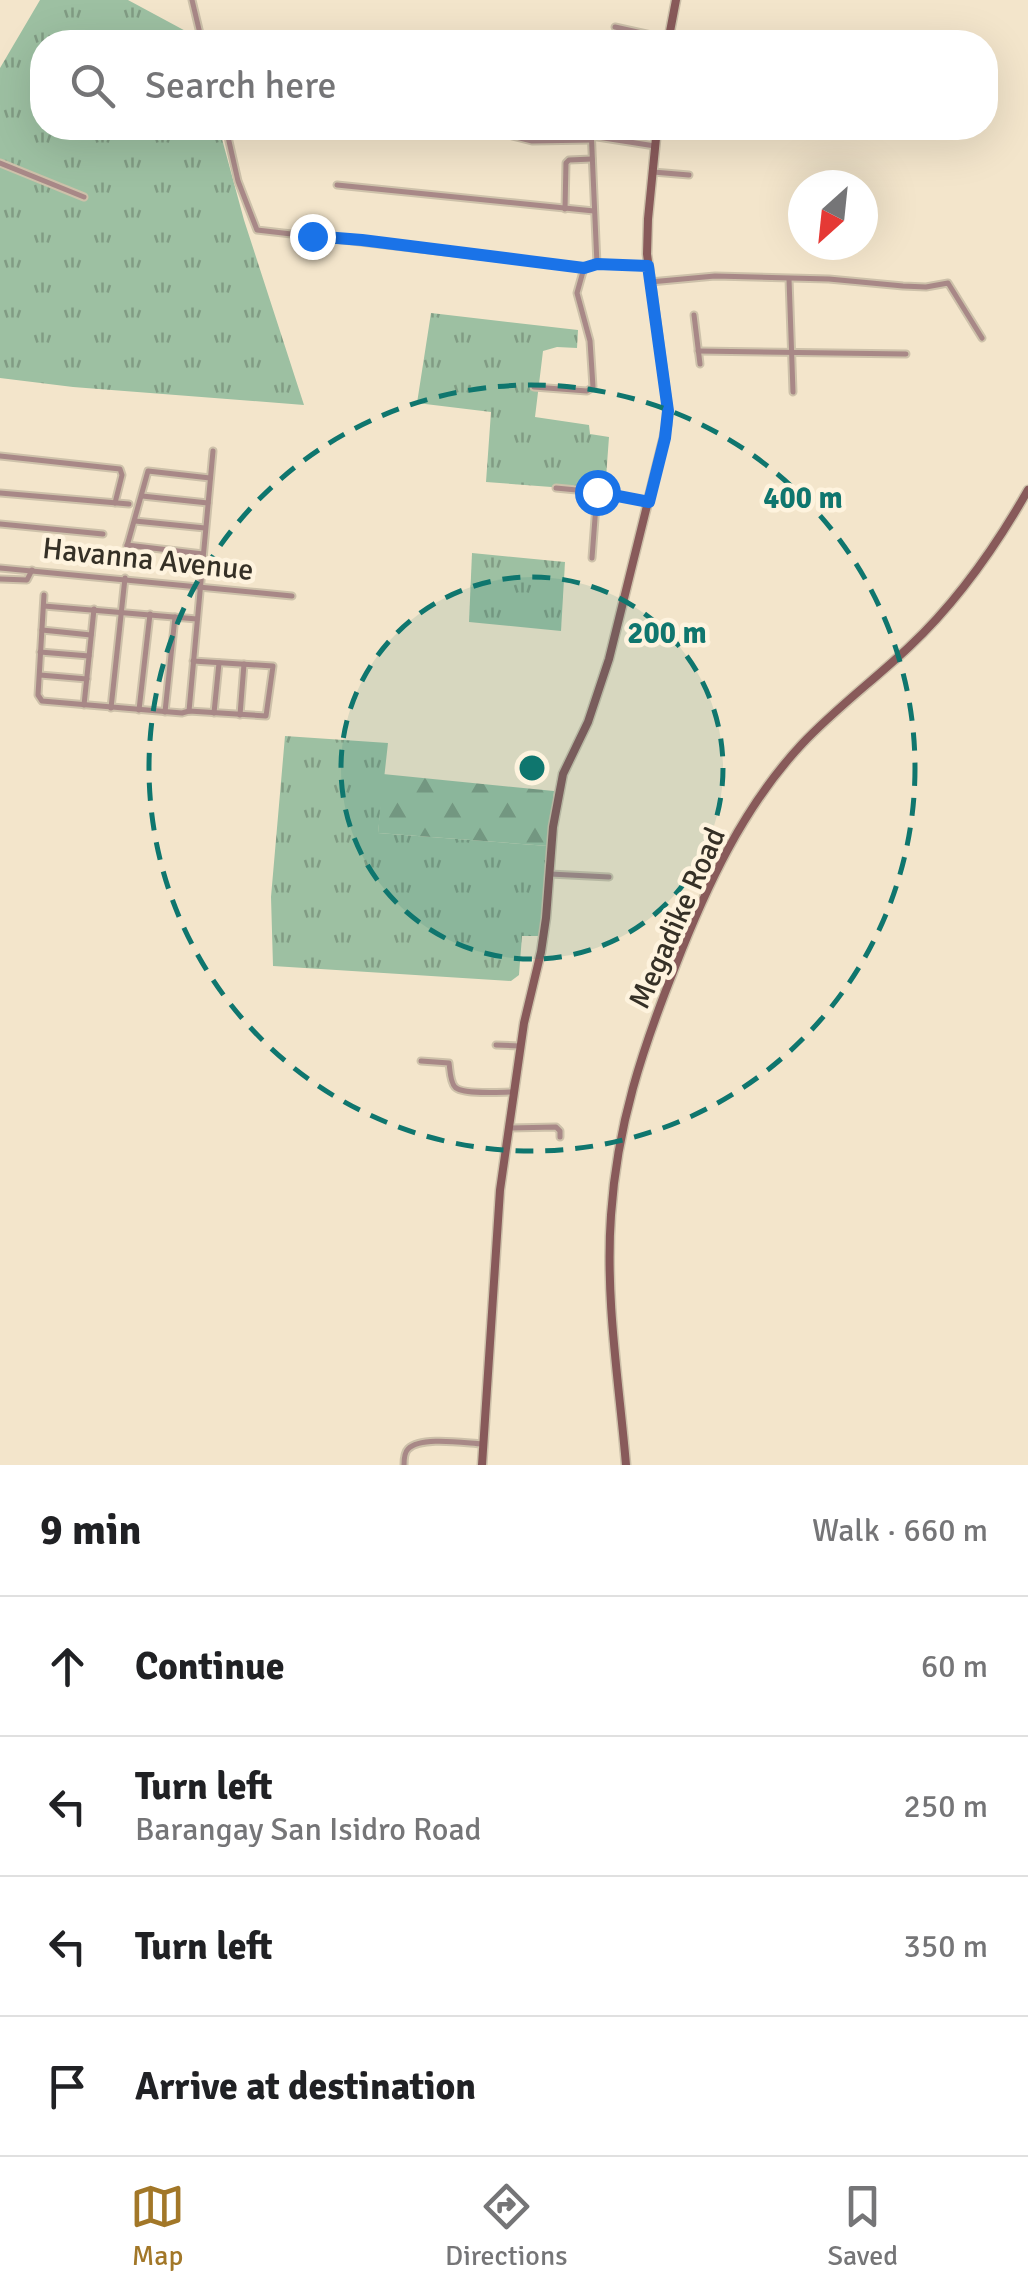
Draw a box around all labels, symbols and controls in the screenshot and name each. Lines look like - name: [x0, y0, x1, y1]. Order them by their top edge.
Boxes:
- search box: [30, 30, 998, 140]
- icon: search: [65, 58, 120, 113]
- text: Search here: [145, 62, 337, 109]
- north arrow: [788, 170, 878, 260]
- route end: [290, 214, 336, 260]
- route start: [575, 470, 621, 516]
- text: 400 m: [763, 480, 843, 517]
- street label: Havanna Avenue: [41, 530, 255, 589]
- text: 200 m: [627, 615, 707, 652]
- centre of rings: [514, 750, 550, 786]
- street label: Megadike Road: [621, 822, 734, 1015]
- text: 9 min: [40, 1505, 141, 1556]
- text: Walk · 660 m: [812, 1511, 988, 1550]
- icon: ahead: [40, 1639, 95, 1694]
- text: Continue: [135, 1643, 285, 1690]
- text: 60 m: [921, 1647, 988, 1686]
- text: Turn left: [135, 1763, 273, 1810]
- icon: left: [40, 1779, 95, 1834]
- text: 250 m: [904, 1787, 988, 1826]
- text: Barangay San Isidro Road: [135, 1810, 481, 1849]
- icon: left: [40, 1919, 95, 1974]
- text: Turn left: [135, 1923, 273, 1970]
- text: 350 m: [904, 1927, 988, 1966]
- icon: arrive: [40, 2059, 95, 2114]
- text: Arrive at destination: [135, 2063, 476, 2110]
- tab: Map: [130, 2179, 185, 2273]
- tab: Directions: [445, 2179, 567, 2273]
- tab: Saved: [827, 2179, 898, 2273]

